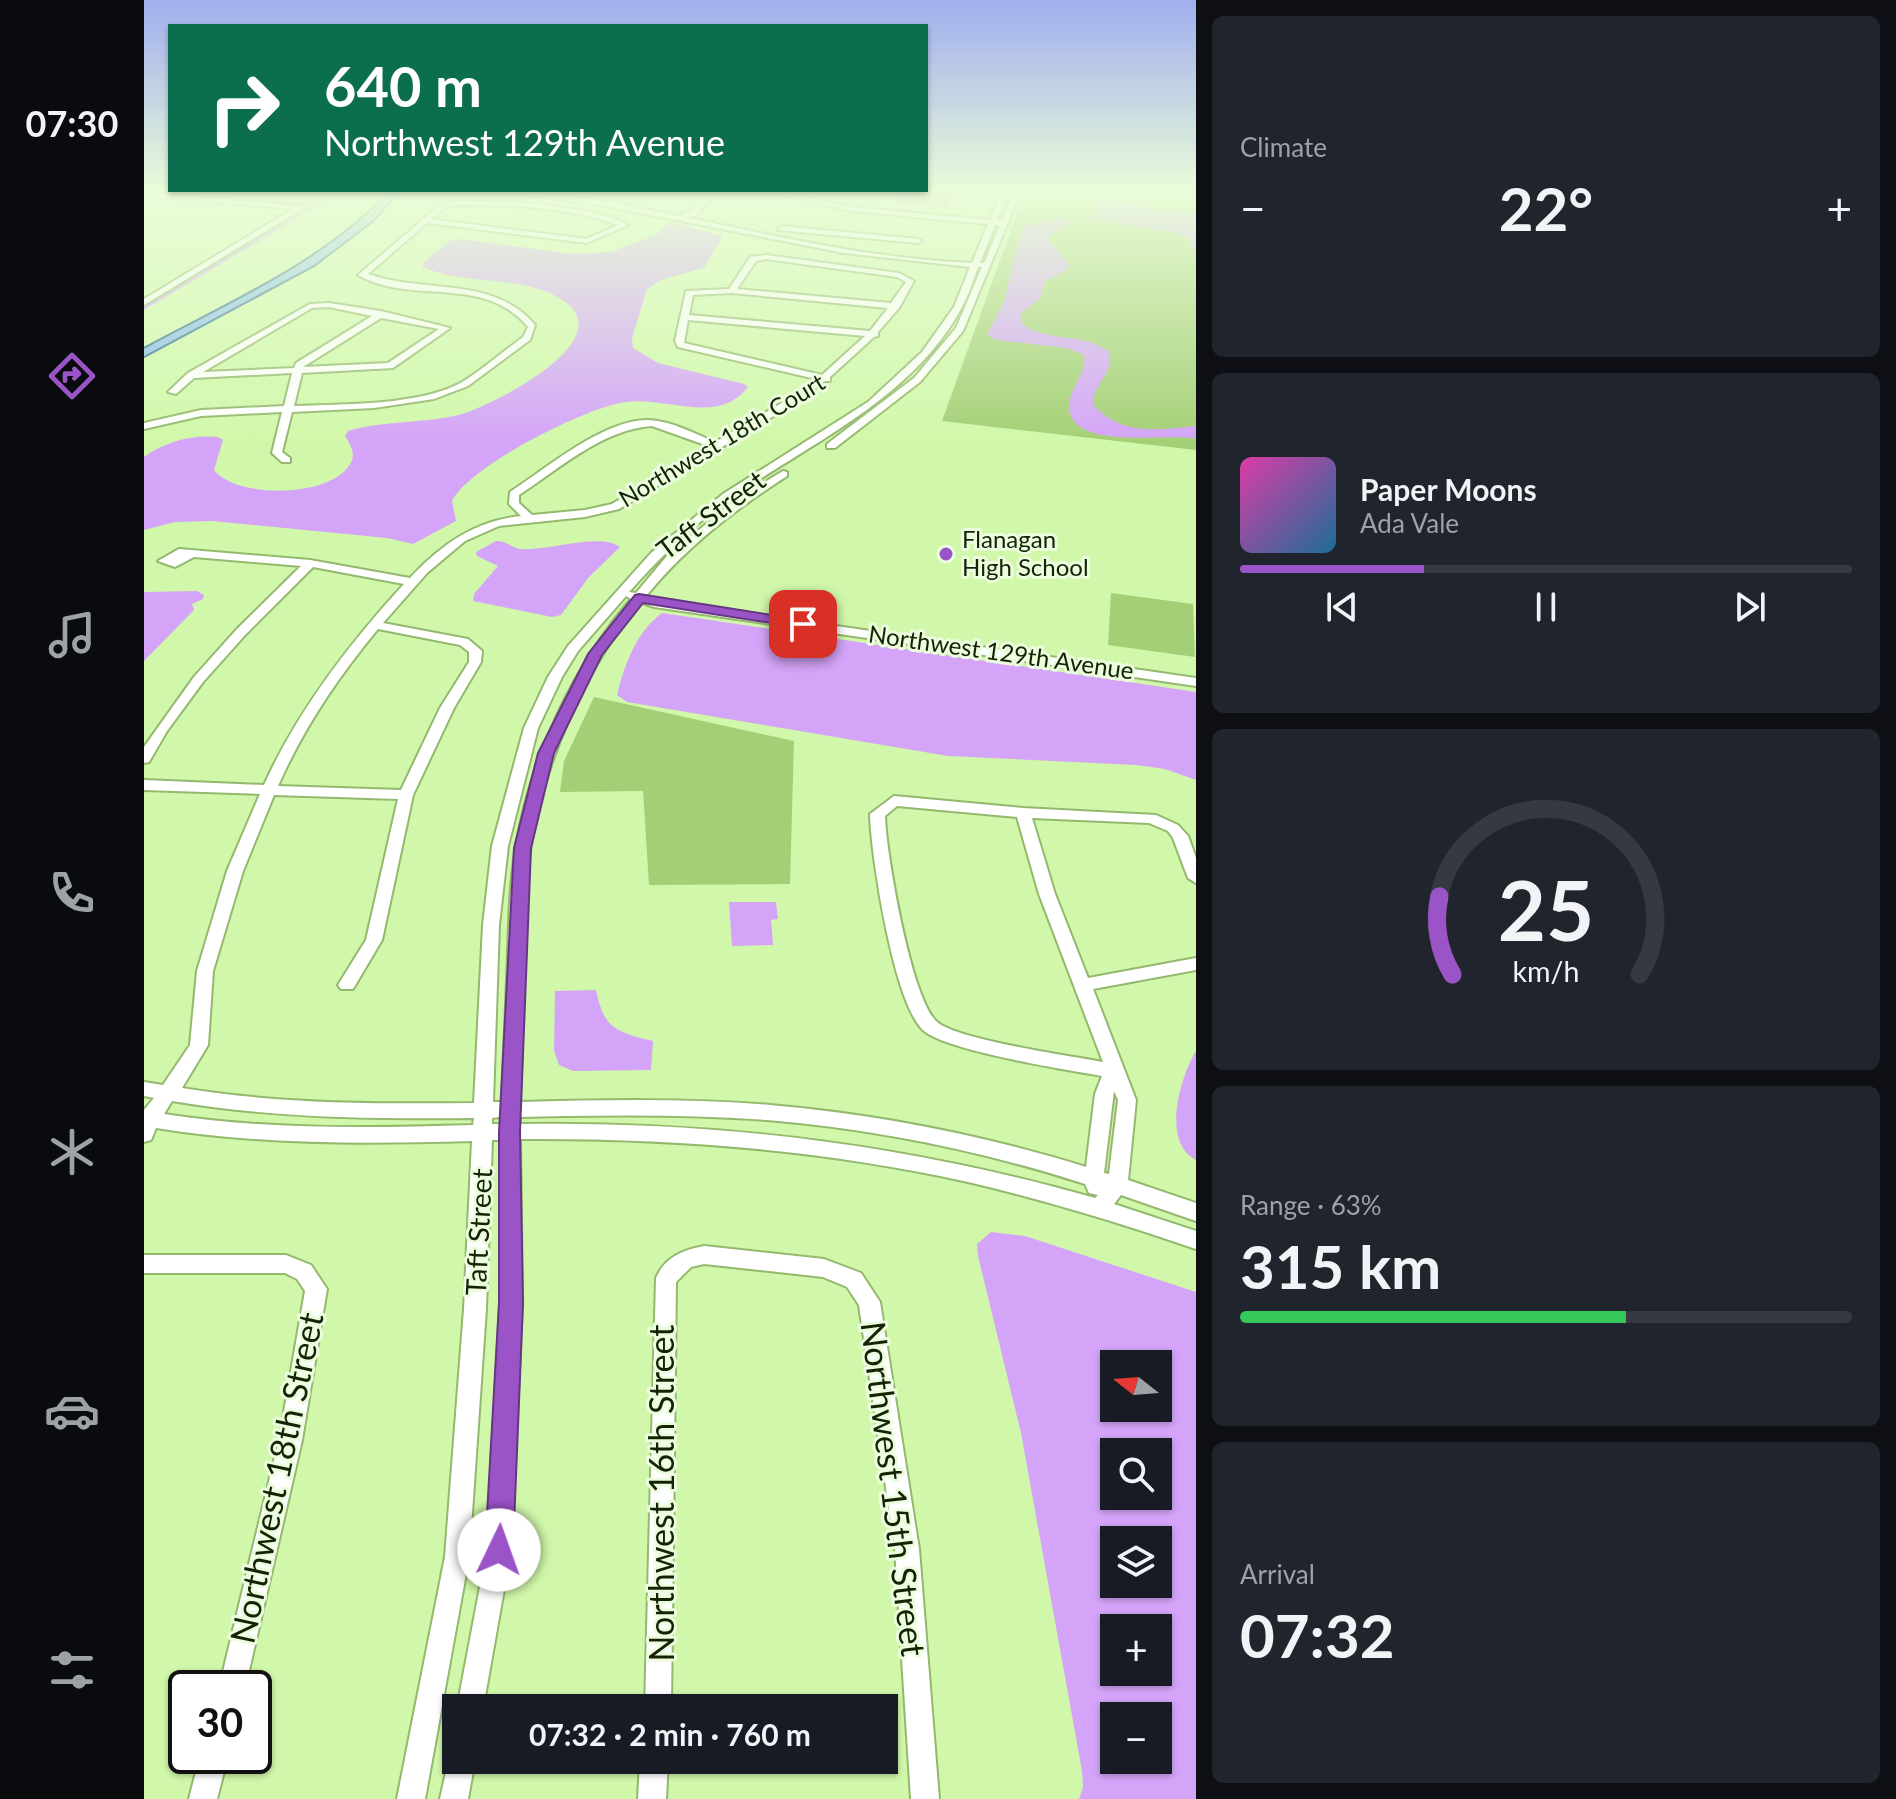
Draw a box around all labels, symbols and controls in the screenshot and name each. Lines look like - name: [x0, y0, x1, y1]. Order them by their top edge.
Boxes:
- text: 640 m: [324, 52, 482, 119]
- icon: right: [192, 56, 296, 160]
- text: 07:30: [26, 101, 118, 145]
- text: Northwest 129th Avenue: [324, 120, 725, 164]
- text: Climate: [1240, 131, 1327, 163]
- text: 22°: [1499, 172, 1593, 244]
- text: −: [1240, 182, 1266, 234]
- text: +: [1826, 182, 1852, 234]
- icon: directions: [44, 348, 100, 404]
- street label: Northwest 18th Court: [613, 367, 830, 513]
- street label: Taft Street: [649, 462, 771, 566]
- text: Paper Moons: [1360, 471, 1537, 507]
- text: Ada Vale: [1360, 507, 1459, 539]
- place label: Flanagan High School: [962, 524, 1089, 581]
- marker: Flanagan High School: [937, 545, 955, 563]
- icon: previous: [1320, 585, 1364, 629]
- icon: pause: [1524, 585, 1568, 629]
- icon: next: [1728, 585, 1772, 629]
- pin: [769, 590, 837, 658]
- icon: arrive: [781, 602, 825, 646]
- icon: music: [44, 607, 100, 663]
- street label: Northwest 129th Avenue: [867, 619, 1136, 684]
- text: 25: [1498, 859, 1594, 959]
- icon: phone: [44, 865, 100, 921]
- text: km/h: [1513, 955, 1579, 989]
- icon: climate: [44, 1124, 100, 1180]
- street label: Taft Street: [458, 1168, 498, 1296]
- text: Range · 63%: [1240, 1189, 1382, 1221]
- text: 315 km: [1240, 1230, 1441, 1302]
- street label: Northwest 18th Street: [220, 1309, 331, 1647]
- street label: Northwest 15th Street: [854, 1319, 935, 1659]
- street label: Northwest 16th Street: [640, 1324, 681, 1662]
- north arrow: [1100, 1350, 1172, 1422]
- map controls: [1100, 1350, 1172, 1774]
- icon: car: [44, 1383, 100, 1439]
- button: search: [1100, 1438, 1172, 1510]
- position arrow: [457, 1508, 541, 1592]
- button: layers: [1100, 1526, 1172, 1598]
- text: Arrival: [1240, 1558, 1315, 1590]
- text: 07:32: [1240, 1599, 1395, 1671]
- button: +: [1100, 1614, 1172, 1686]
- icon: filters: [44, 1642, 100, 1698]
- speed limit sign: 30: [168, 1670, 272, 1774]
- button: −: [1100, 1702, 1172, 1774]
- text: 07:32 · 2 min · 760 m: [529, 1716, 811, 1752]

